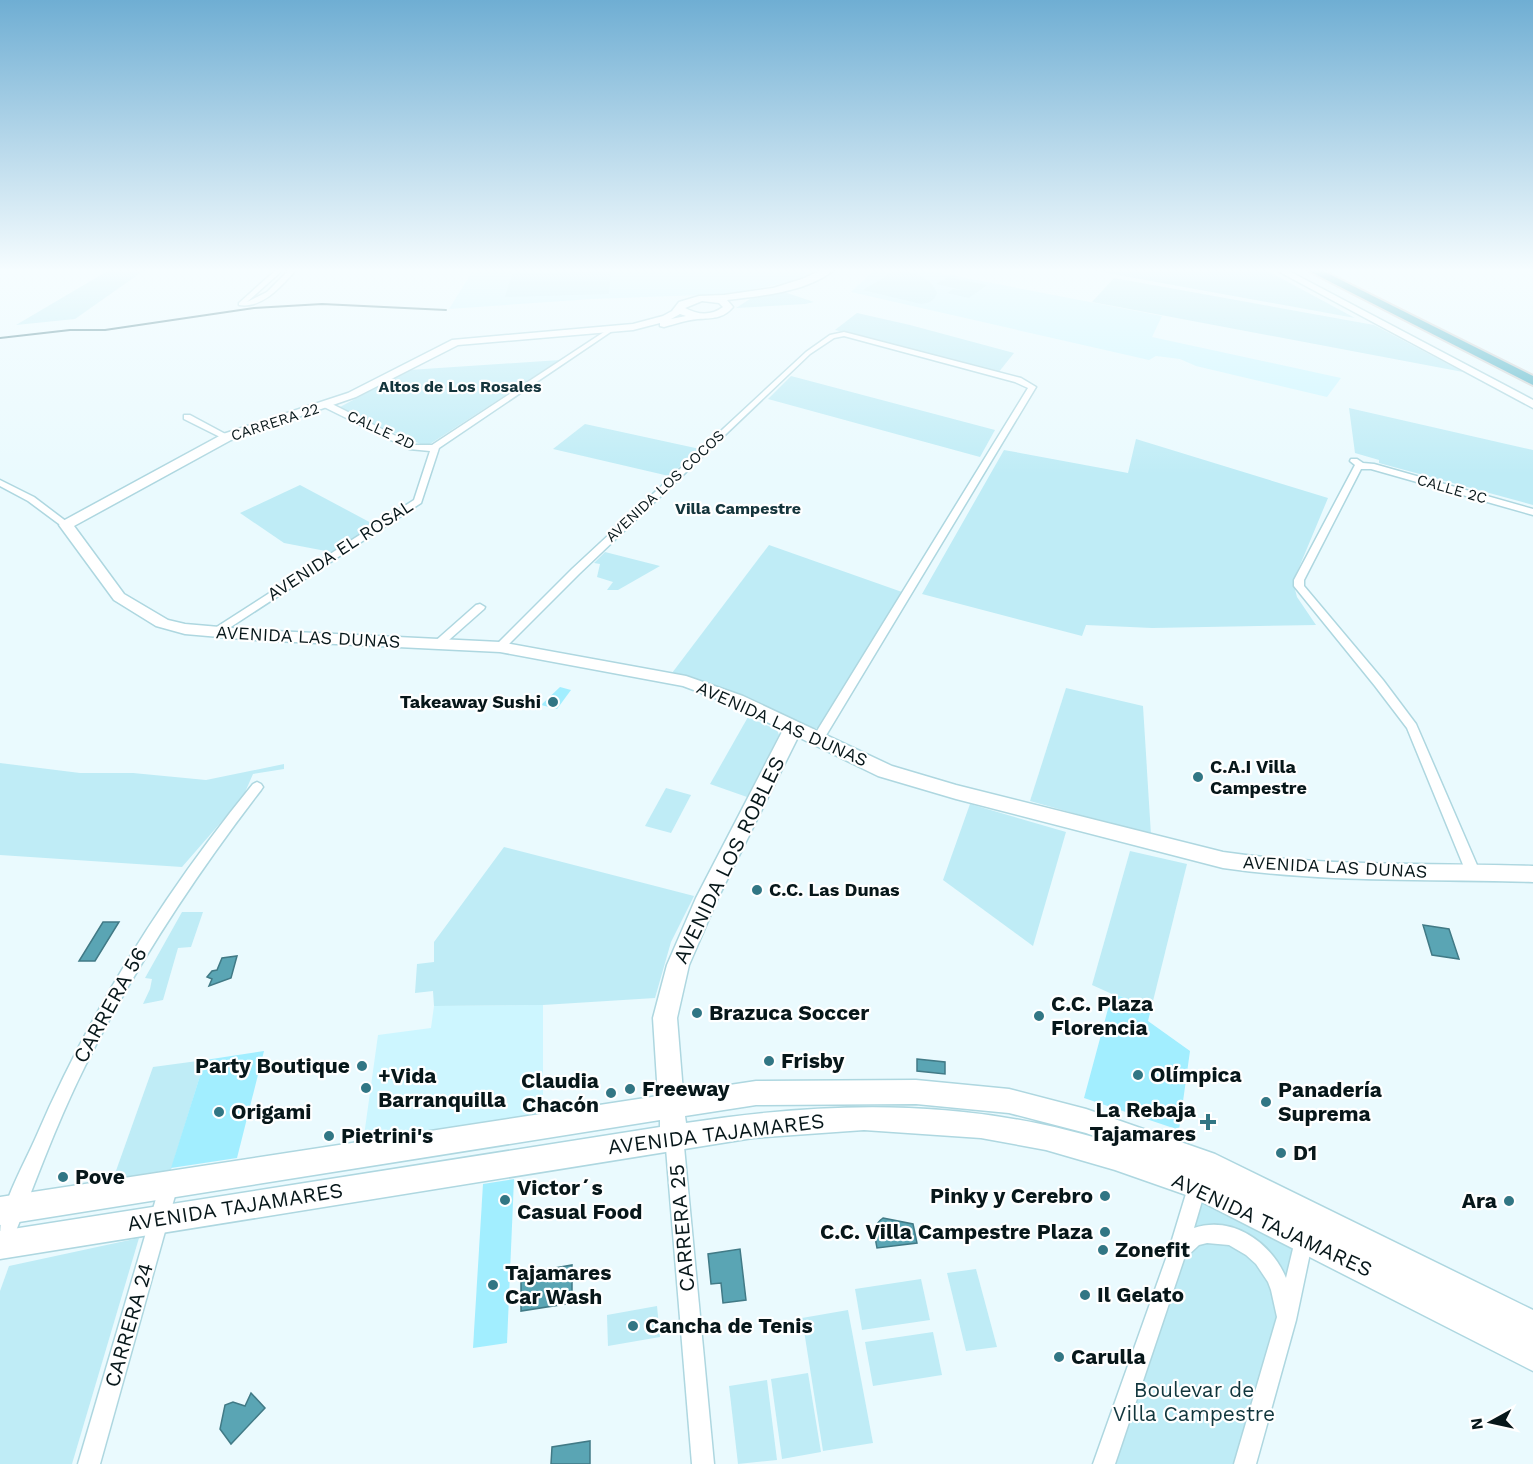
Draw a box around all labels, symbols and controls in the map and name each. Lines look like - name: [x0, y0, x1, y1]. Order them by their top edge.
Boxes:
- district label: Altos de Los Rosales: [379, 377, 542, 396]
- street label: CARRERA 22: [229, 399, 321, 445]
- street label: CALLE 2D: [344, 407, 418, 453]
- street label: AVENIDA LOS COCOS: [602, 426, 728, 546]
- street label: CALLE 2C: [1415, 470, 1489, 508]
- street label: AVENIDA EL ROSAL: [263, 494, 417, 605]
- district label: Villa Campestre: [675, 499, 801, 518]
- street label: AVENIDA LAS DUNAS: [215, 621, 401, 652]
- street label: AVENIDA LAS DUNAS: [694, 676, 871, 771]
- place label: Takeaway Sushi: [400, 691, 541, 712]
- marker: Takeaway Sushi: [546, 695, 560, 709]
- street label: AVENIDA LOS ROBLES: [668, 752, 790, 967]
- place label: C.A.I Villa Campestre: [1210, 756, 1307, 798]
- marker: C.A.I Villa Campestre: [1191, 770, 1205, 784]
- street label: AVENIDA LAS DUNAS: [1242, 851, 1428, 882]
- place label: C.C. Las Dunas: [769, 879, 900, 900]
- marker: C.C. Las Dunas: [750, 883, 764, 897]
- street label: CARRERA 56: [67, 942, 152, 1067]
- place label: C.C. Plaza Florencia: [1051, 991, 1154, 1040]
- place label: Brazuca Soccer: [709, 1000, 869, 1025]
- marker: Brazuca Soccer: [690, 1006, 704, 1020]
- marker: C.C. Plaza Florencia: [1032, 1009, 1046, 1023]
- place label: Frisby: [781, 1048, 844, 1073]
- place label: Party Boutique: [195, 1053, 350, 1078]
- marker: Frisby: [762, 1054, 776, 1068]
- marker: Party Boutique: [355, 1059, 369, 1073]
- place label: Olímpica: [1150, 1062, 1242, 1087]
- place label: +Vida Barranquilla: [378, 1063, 507, 1112]
- place label: Claudia Chacón: [521, 1068, 600, 1117]
- marker: Olímpica: [1131, 1068, 1145, 1082]
- place label: Freeway: [642, 1076, 730, 1101]
- place label: Panadería Suprema: [1278, 1077, 1383, 1126]
- marker: +Vida Barranquilla: [359, 1081, 373, 1095]
- marker: Freeway: [623, 1082, 637, 1096]
- marker: Claudia Chacón: [604, 1086, 618, 1100]
- marker: Panadería Suprema: [1259, 1095, 1273, 1109]
- place label: La Rebaja Tajamares: [1090, 1097, 1197, 1146]
- place label: Origami: [231, 1099, 311, 1124]
- marker: Origami: [212, 1105, 226, 1119]
- street label: AVENIDA TAJAMARES: [606, 1108, 826, 1159]
- marker: La Rebaja Tajamares: [1201, 1115, 1215, 1129]
- place label: Pietrini's: [341, 1123, 433, 1148]
- marker: Pietrini's: [322, 1129, 336, 1143]
- place label: D1: [1293, 1140, 1317, 1165]
- marker: D1: [1274, 1146, 1288, 1160]
- street label: CARRERA 25: [663, 1163, 700, 1293]
- place label: Pove: [75, 1164, 125, 1189]
- street label: AVENIDA TAJAMARES: [1168, 1167, 1376, 1282]
- marker: Pove: [56, 1170, 70, 1184]
- place label: Victor´s Casual Food: [517, 1175, 643, 1224]
- street label: AVENIDA TAJAMARES: [125, 1177, 345, 1236]
- place label: Pinky y Cerebro: [930, 1183, 1093, 1208]
- place label: Ara: [1462, 1188, 1498, 1213]
- marker: Pinky y Cerebro: [1098, 1189, 1112, 1203]
- marker: Victor´s Casual Food: [498, 1193, 512, 1207]
- marker: Ara: [1502, 1194, 1516, 1208]
- place label: C.C. Villa Campestre Plaza: [820, 1219, 1094, 1244]
- marker: C.C. Villa Campestre Plaza: [1098, 1225, 1112, 1239]
- place label: Zonefit: [1115, 1237, 1190, 1262]
- marker: Zonefit: [1096, 1243, 1110, 1257]
- street label: CARRERA 24: [99, 1260, 158, 1390]
- place label: Tajamares Car Wash: [505, 1260, 611, 1309]
- marker: Tajamares Car Wash: [486, 1278, 500, 1292]
- place label: Il Gelato: [1097, 1282, 1184, 1307]
- marker: Il Gelato: [1078, 1288, 1092, 1302]
- place label: Cancha de Tenis: [645, 1313, 813, 1338]
- marker: Cancha de Tenis: [626, 1319, 640, 1333]
- place label: Carulla: [1071, 1344, 1146, 1369]
- marker: Carulla: [1052, 1350, 1066, 1364]
- park label: Boulevar de Villa Campestre: [1113, 1377, 1275, 1426]
- north arrow: [1461, 1392, 1521, 1452]
- text: N: [1466, 1417, 1487, 1431]

